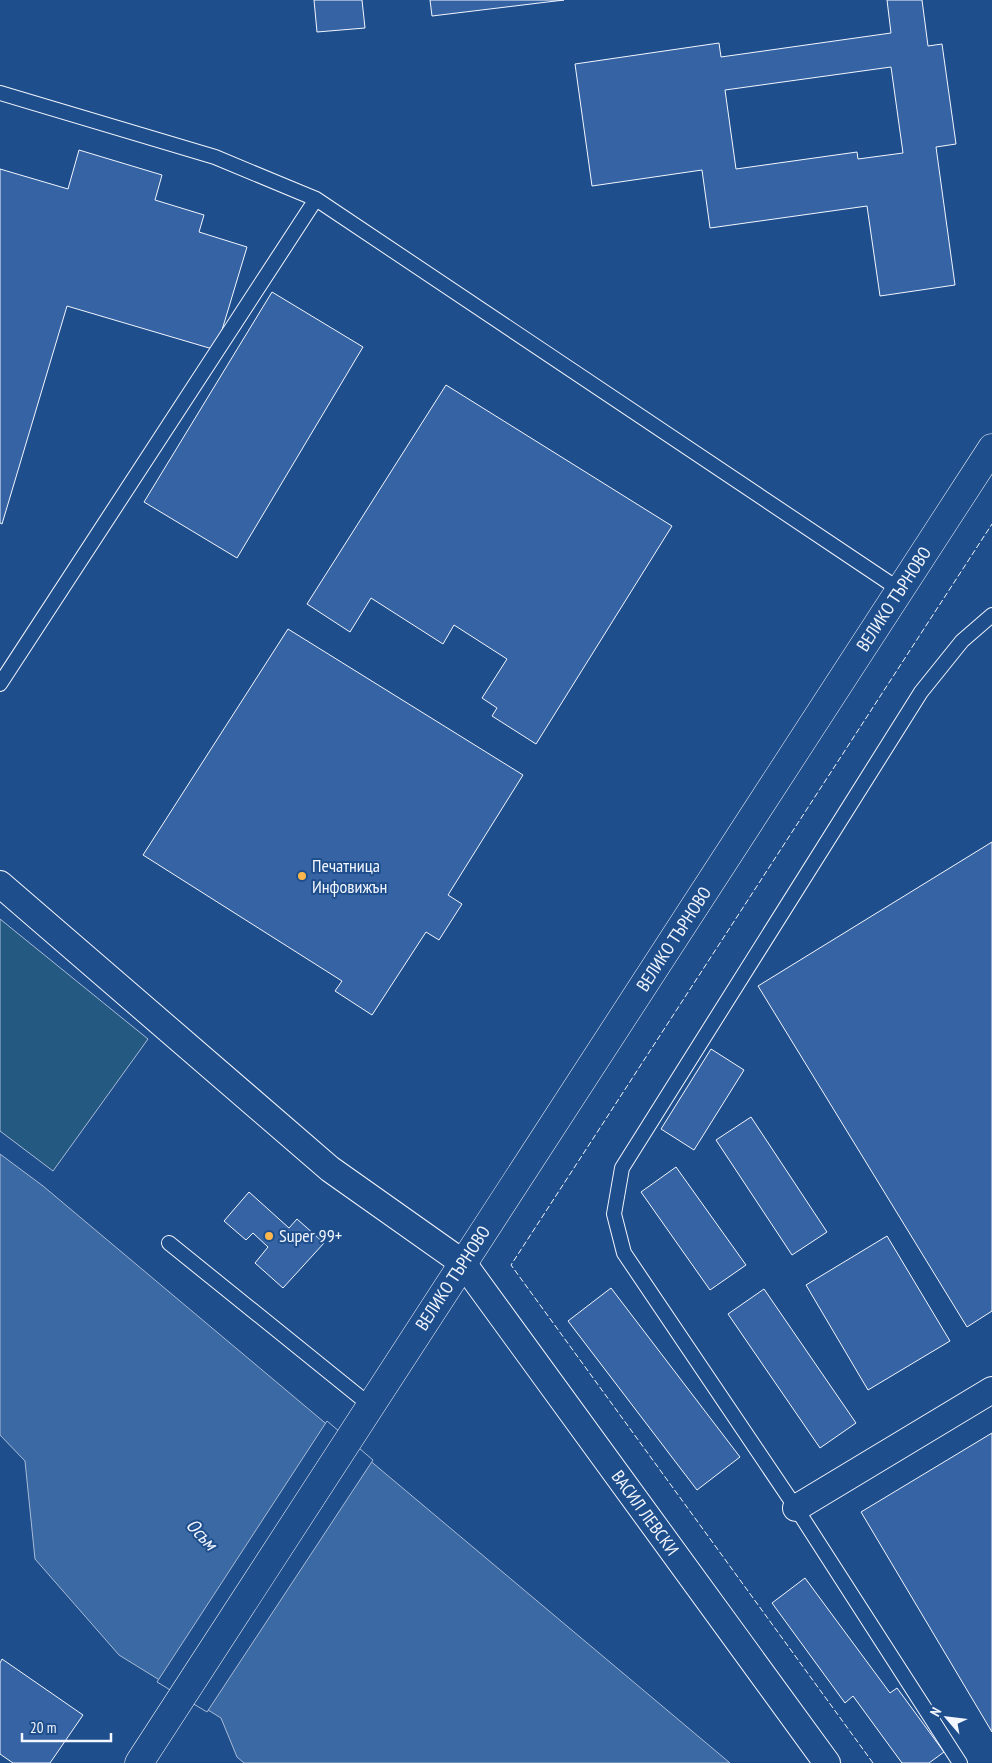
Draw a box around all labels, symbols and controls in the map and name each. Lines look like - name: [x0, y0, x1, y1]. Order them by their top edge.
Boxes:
- street label: ВЕЛИКО ТЪРНОВО: [851, 542, 936, 655]
- place label: Печатница Инфовижън: [312, 854, 387, 898]
- marker: Печатница Инфовижън: [296, 870, 308, 882]
- street label: ВЕЛИКО ТЪРНОВО: [631, 882, 716, 995]
- street label: ВЕЛИКО ТЪРНОВО: [410, 1221, 495, 1334]
- place label: Super 99+: [279, 1224, 342, 1247]
- marker: Super 99+: [263, 1230, 275, 1242]
- street label: ВАСИЛ ЛЕВСКИ: [607, 1466, 684, 1560]
- water label: Осъм: [181, 1513, 224, 1556]
- north arrow: [922, 1693, 972, 1743]
- text: N: [926, 1704, 945, 1719]
- scale bar: [22, 1710, 111, 1742]
- text: 20 m: [30, 1718, 56, 1737]

